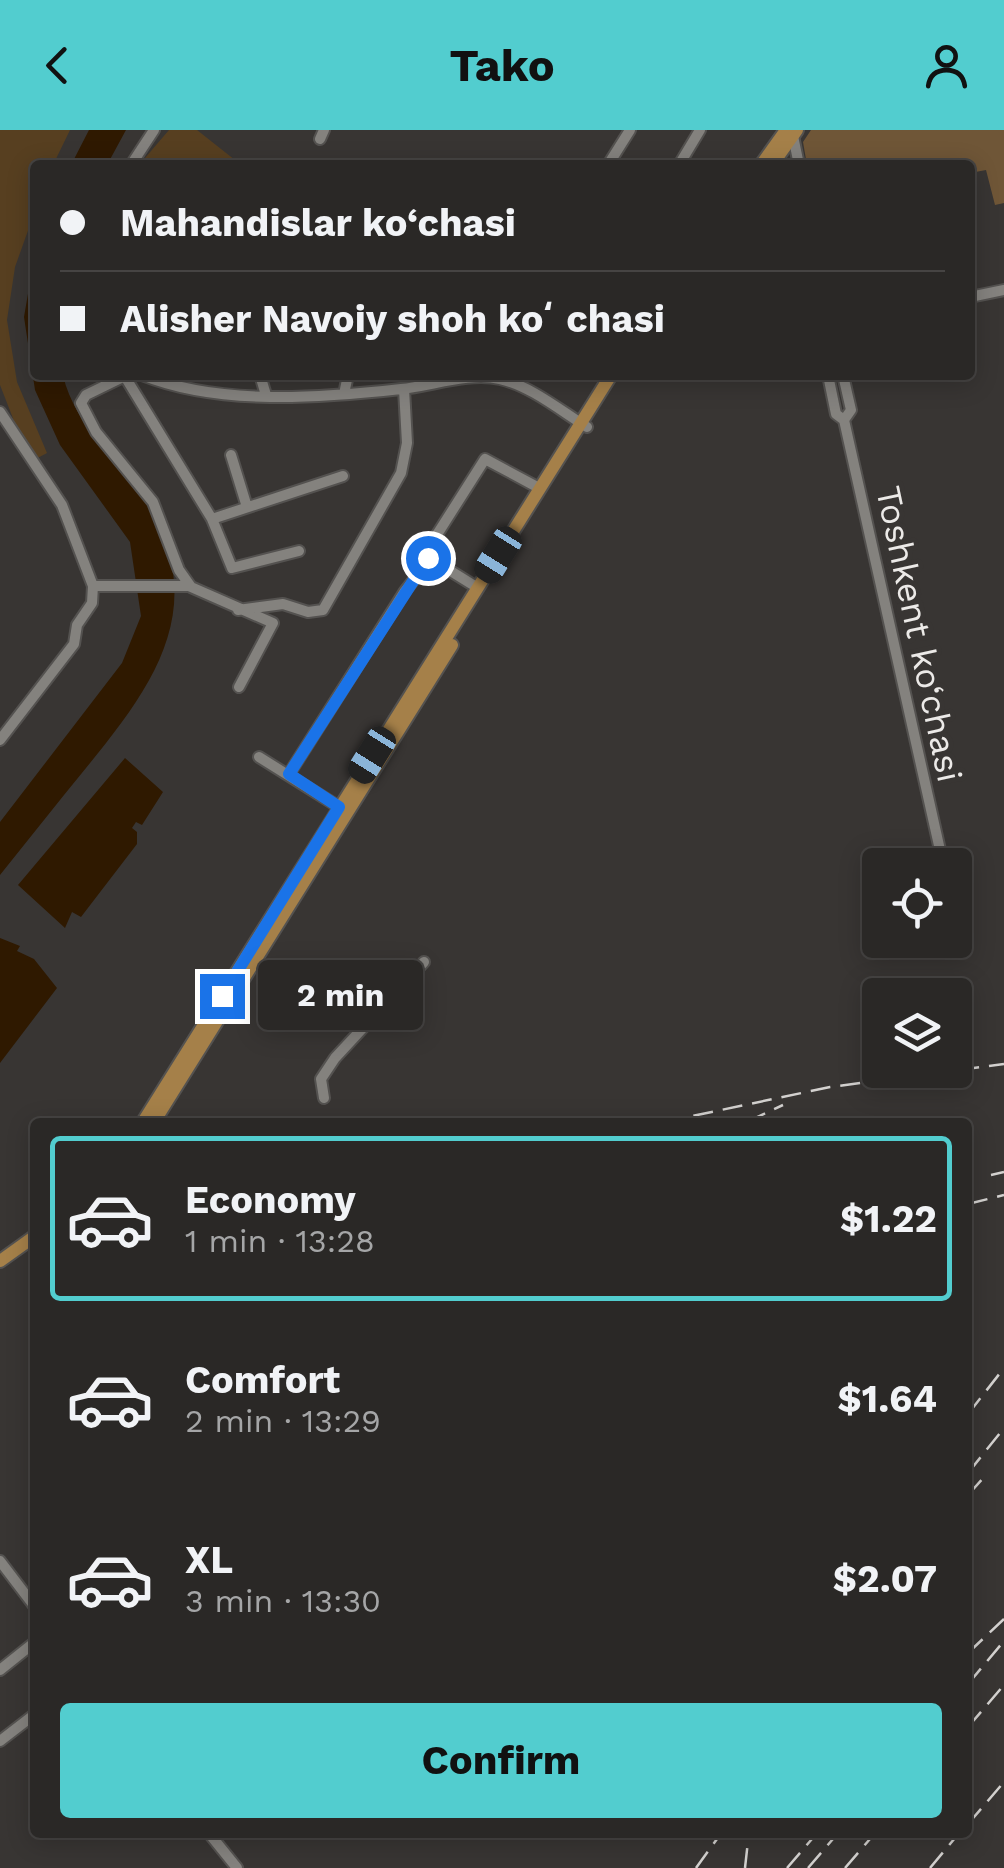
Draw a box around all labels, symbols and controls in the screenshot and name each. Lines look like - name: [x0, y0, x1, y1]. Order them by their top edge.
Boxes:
- icon: back: [30, 38, 85, 93]
- icon: person: [919, 38, 974, 93]
- text: Tako: [449, 39, 555, 92]
- text: Mahandislar ko‘chasi: [120, 201, 516, 245]
- text: Alisher Navoiy shoh koʻchasi: [120, 297, 665, 341]
- street label: Toshkent ko‘chasi: [867, 482, 971, 786]
- car: [469, 522, 527, 588]
- route start: [406, 536, 451, 581]
- car: [343, 722, 401, 788]
- map controls: [862, 848, 972, 1088]
- button: locate: [862, 848, 972, 958]
- callout: 2 min: [257, 961, 422, 1031]
- route end: [200, 974, 245, 1019]
- text: 2 min: [297, 976, 384, 1014]
- button: layers: [862, 978, 972, 1088]
- icon: car: [65, 1174, 155, 1264]
- text: Economy: [185, 1178, 356, 1222]
- text: $1.22: [840, 1197, 937, 1241]
- text: 1 min · 13:28: [185, 1222, 375, 1260]
- icon: car: [65, 1354, 155, 1444]
- text: Comfort: [185, 1358, 340, 1402]
- text: $1.64: [838, 1377, 937, 1421]
- text: 2 min · 13:29: [185, 1402, 381, 1440]
- icon: car: [65, 1534, 155, 1624]
- text: XL: [185, 1538, 233, 1582]
- text: $2.07: [833, 1557, 937, 1601]
- text: 3 min · 13:30: [185, 1582, 381, 1620]
- button: Confirm: [60, 1703, 942, 1818]

